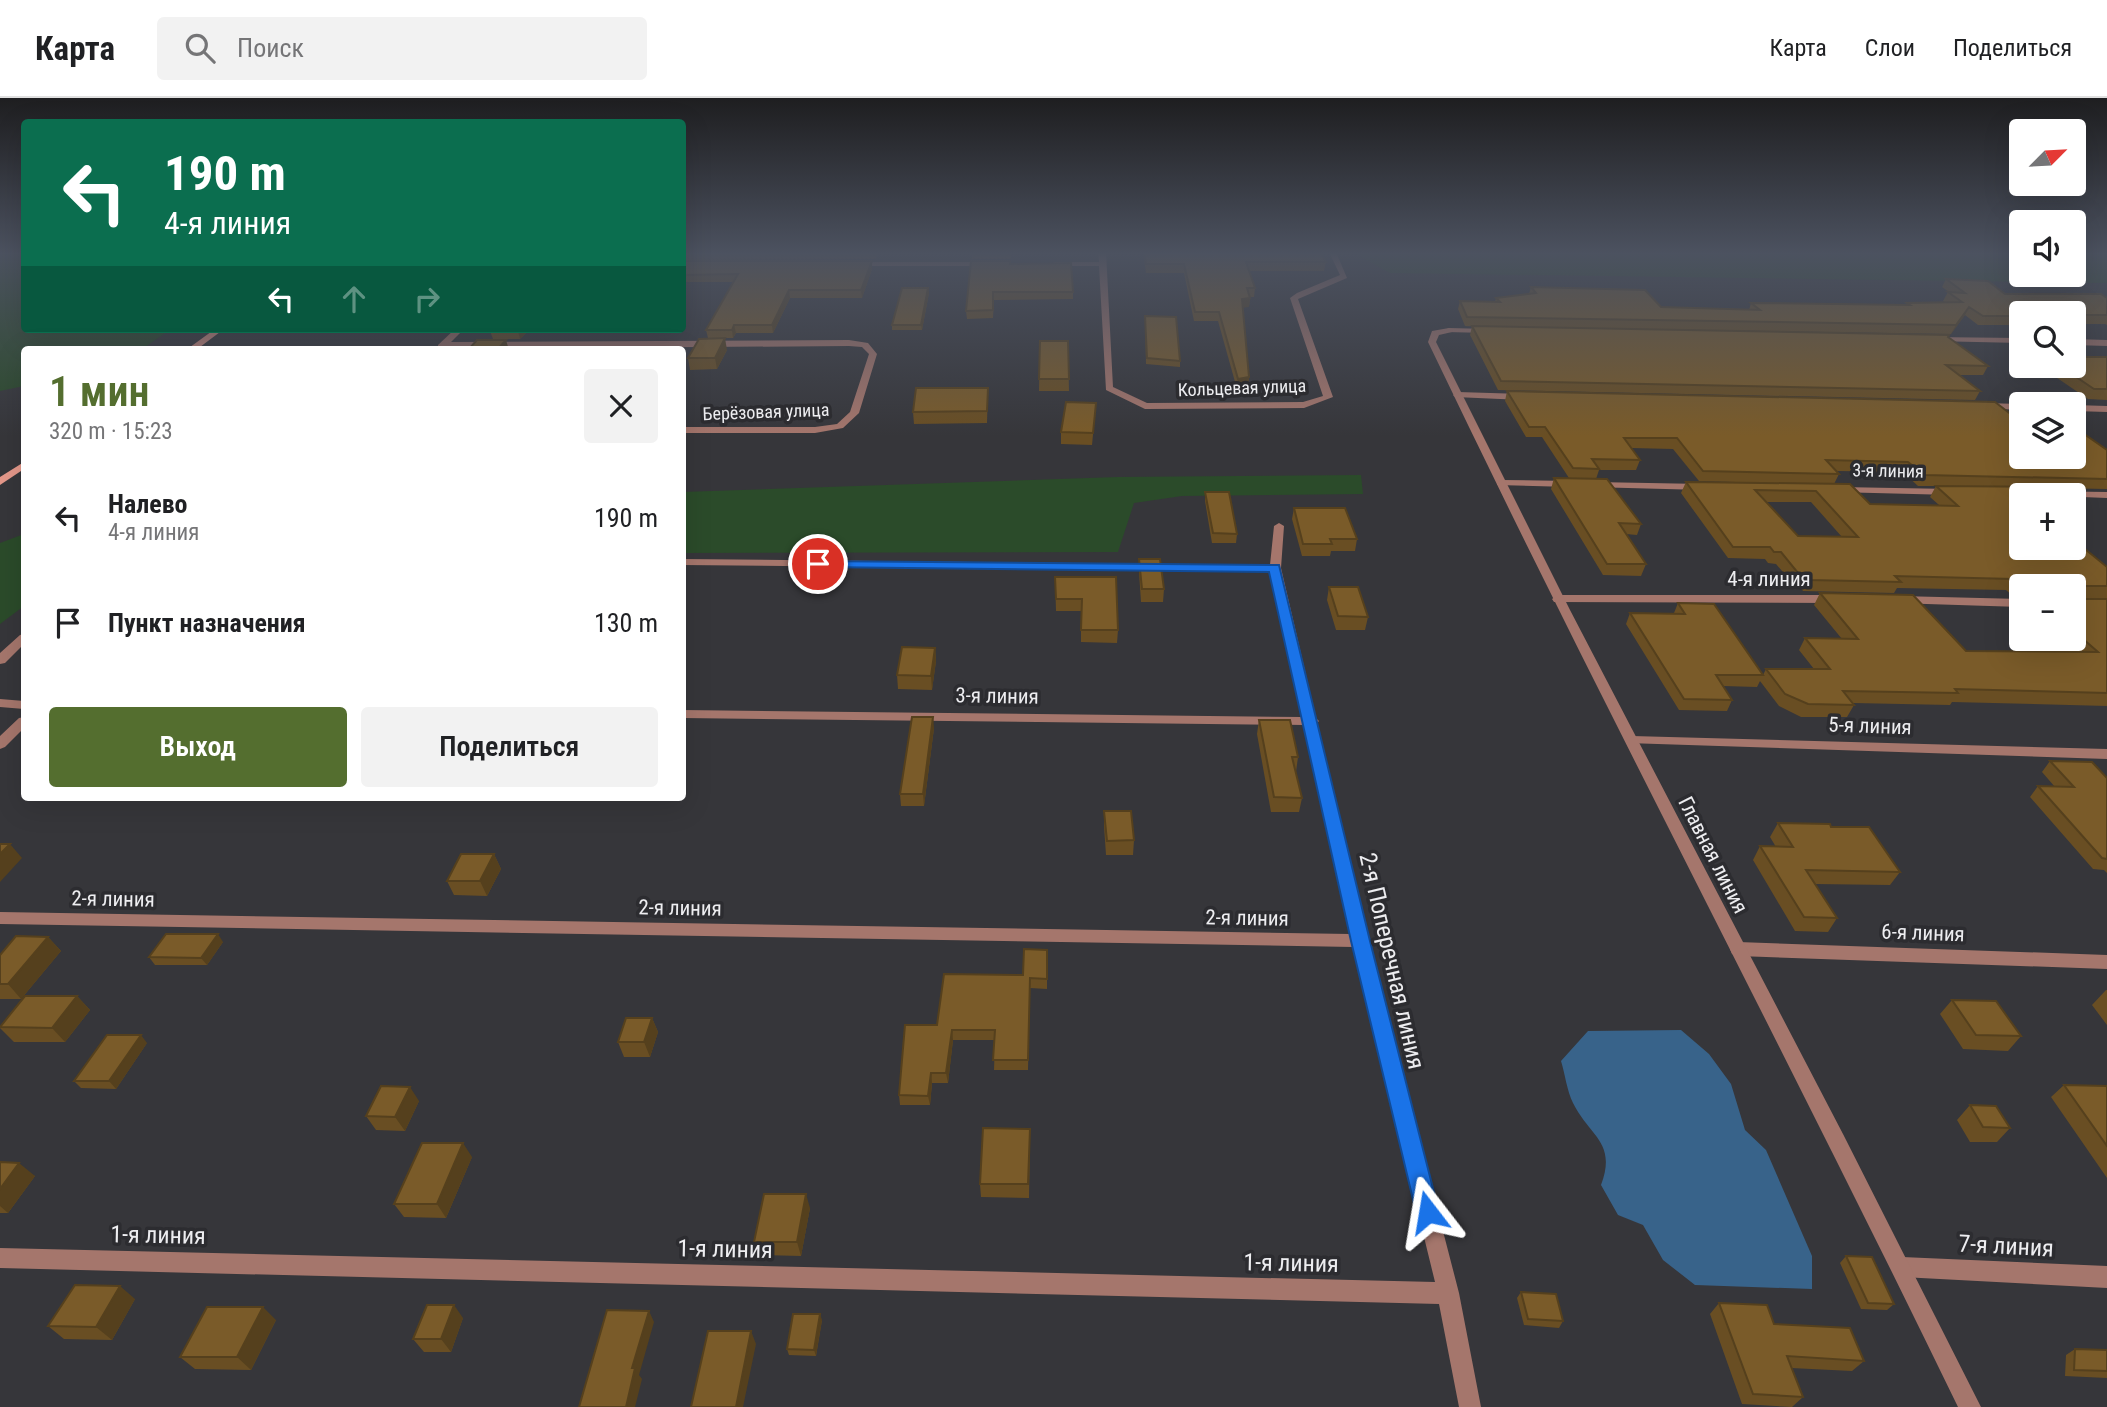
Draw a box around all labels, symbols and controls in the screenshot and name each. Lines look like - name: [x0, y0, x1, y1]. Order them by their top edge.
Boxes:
- search box: [157, 17, 647, 80]
- text: Карта: [35, 29, 115, 68]
- icon: search: [181, 29, 219, 67]
- text: Поиск: [237, 33, 304, 63]
- text: Карта: [1769, 34, 1827, 62]
- text: Слои: [1865, 34, 1915, 62]
- text: Поделиться: [1953, 34, 2072, 62]
- north arrow: [2009, 119, 2086, 196]
- map controls: [2009, 119, 2086, 651]
- text: 190 m: [164, 145, 286, 202]
- icon: left: [49, 147, 140, 238]
- text: 4-я линия: [164, 204, 291, 242]
- button: sound: [2009, 210, 2086, 287]
- icon: left: [262, 280, 300, 318]
- icon: ahead: [335, 280, 373, 318]
- icon: right: [408, 280, 446, 318]
- button: search: [2009, 301, 2086, 378]
- text: 1 мин: [49, 367, 150, 416]
- button: close: [584, 369, 658, 443]
- street label: Кольцевая улица: [1177, 375, 1307, 400]
- button: layers: [2009, 392, 2086, 469]
- street label: Берёзовая улица: [702, 399, 830, 424]
- text: 320 m · 15:23: [49, 418, 173, 445]
- street label: 3-я линия: [1852, 459, 1924, 482]
- button: +: [2009, 483, 2086, 560]
- text: Налево: [108, 489, 188, 519]
- icon: left: [49, 499, 87, 537]
- text: 190 m: [594, 503, 658, 533]
- text: 4-я линия: [108, 519, 199, 546]
- pin: [788, 534, 848, 594]
- icon: arrive: [799, 545, 837, 583]
- street label: 4-я линия: [1727, 567, 1811, 591]
- button: −: [2009, 574, 2086, 651]
- icon: arrive: [49, 604, 87, 642]
- text: Пункт назначения: [108, 608, 306, 638]
- text: 130 m: [594, 608, 658, 638]
- street label: 3-я линия: [955, 683, 1039, 709]
- button: Выход: [49, 707, 347, 787]
- button: Поделиться: [361, 707, 658, 787]
- street label: 5-я линия: [1828, 713, 1912, 739]
- street label: Главная линия: [1673, 793, 1753, 917]
- street label: 2-я Поперечная линия: [1353, 850, 1431, 1072]
- street label: 2-я линия: [71, 886, 155, 912]
- street label: 2-я линия: [638, 895, 722, 921]
- street label: 2-я линия: [1205, 905, 1289, 931]
- street label: 6-я линия: [1881, 920, 1965, 946]
- position arrow: [1391, 1175, 1465, 1249]
- street label: 1-я линия: [110, 1220, 206, 1250]
- street label: 7-я линия: [1958, 1230, 2054, 1262]
- street label: 1-я линия: [677, 1234, 773, 1264]
- street label: 1-я линия: [1243, 1248, 1339, 1278]

